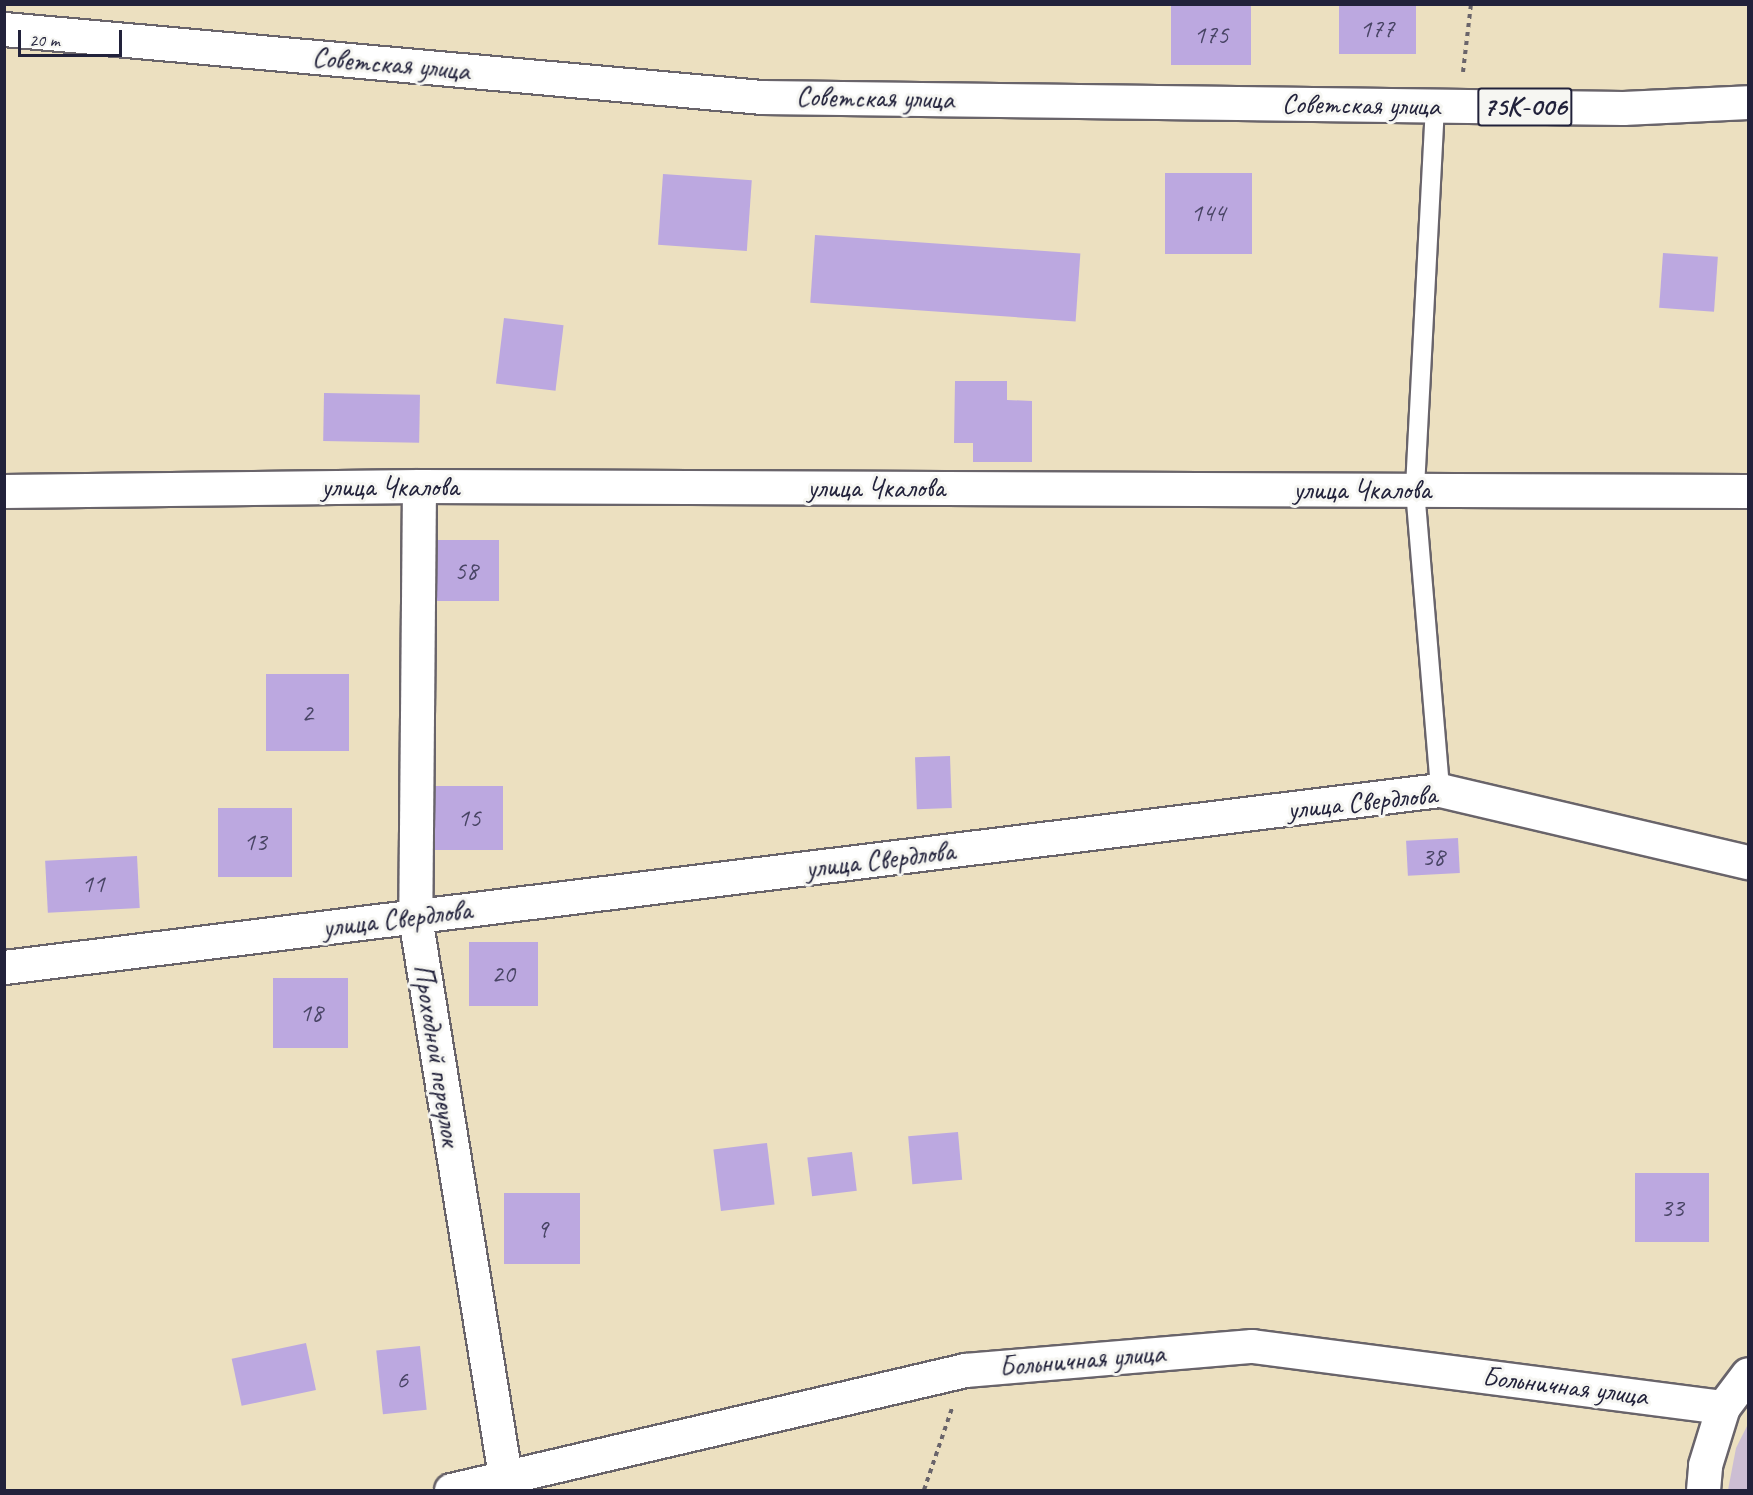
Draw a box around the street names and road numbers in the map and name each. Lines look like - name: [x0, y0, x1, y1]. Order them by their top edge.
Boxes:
- street label: Советская улица: [310, 40, 472, 88]
- street label: Советская улица: [794, 80, 956, 116]
- road number: 75К-006: [1477, 83, 1573, 131]
- street label: Советская улица: [1280, 87, 1442, 123]
- street label: улица Чкалова: [322, 470, 458, 504]
- street label: улица Чкалова: [808, 471, 944, 505]
- street label: улица Чкалова: [1294, 473, 1430, 507]
- street label: улица Свердлова: [1286, 777, 1438, 827]
- street label: улица Свердлова: [804, 834, 956, 886]
- street label: улица Свердлова: [321, 893, 473, 945]
- street label: Проходной переулок: [406, 962, 468, 1148]
- street label: Больничная улица: [997, 1336, 1167, 1384]
- street label: Больничная улица: [1480, 1359, 1650, 1413]

